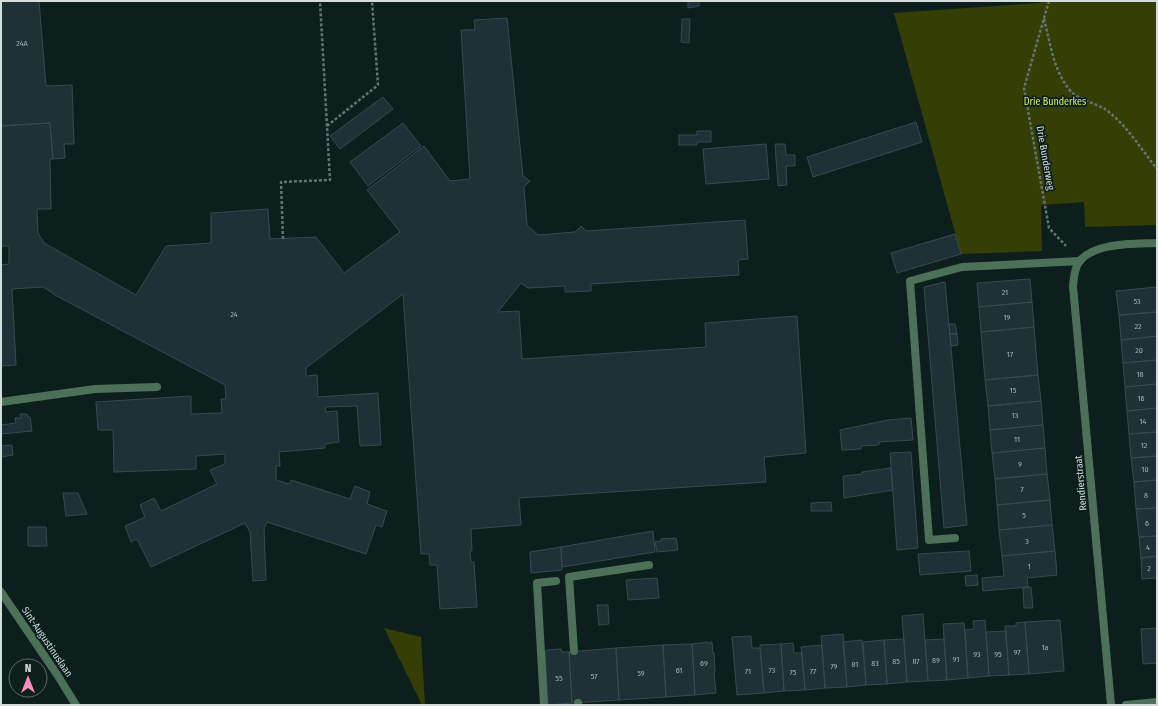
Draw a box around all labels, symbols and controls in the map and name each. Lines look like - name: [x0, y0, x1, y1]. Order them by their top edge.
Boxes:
- house number: 24A: [16, 39, 29, 48]
- park label: Drie Bunderkes: [1024, 96, 1086, 108]
- street label: Drie Bunderweg: [1033, 125, 1057, 191]
- house number: 21: [1002, 288, 1008, 297]
- house number: 53: [1133, 297, 1141, 306]
- house number: 24: [230, 310, 238, 319]
- house number: 19: [1003, 313, 1011, 322]
- house number: 22: [1134, 322, 1142, 331]
- house number: 20: [1135, 346, 1143, 355]
- house number: 17: [1007, 350, 1014, 359]
- house number: 18: [1136, 370, 1144, 379]
- house number: 15: [1010, 386, 1017, 395]
- house number: 16: [1137, 394, 1145, 403]
- house number: 13: [1012, 411, 1019, 420]
- house number: 14: [1140, 417, 1147, 426]
- house number: 11: [1014, 435, 1020, 444]
- house number: 12: [1141, 441, 1148, 450]
- street label: Rendierstraat: [1073, 454, 1089, 511]
- house number: 9: [1018, 460, 1022, 469]
- house number: 10: [1141, 465, 1149, 474]
- house number: 7: [1020, 485, 1024, 494]
- house number: 8: [1144, 491, 1148, 500]
- house number: 5: [1022, 511, 1026, 520]
- house number: 6: [1145, 519, 1149, 528]
- house number: 3: [1025, 537, 1029, 546]
- house number: 4: [1146, 543, 1150, 552]
- house number: 1: [1027, 562, 1031, 571]
- house number: 2: [1147, 564, 1151, 573]
- street label: Sint-Augustinuslaan: [19, 605, 75, 679]
- house number: 1a: [1041, 643, 1049, 652]
- house number: 97: [1013, 648, 1021, 657]
- house number: 93: [973, 650, 981, 659]
- house number: 95: [994, 650, 1002, 659]
- house number: 91: [953, 655, 959, 664]
- house number: 89: [932, 656, 940, 665]
- house number: 85: [892, 657, 900, 666]
- house number: 87: [912, 657, 920, 666]
- north arrow: [8, 658, 48, 698]
- house number: 69: [700, 659, 708, 668]
- house number: 83: [871, 659, 879, 668]
- house number: 81: [852, 660, 858, 669]
- text: N: [25, 662, 31, 675]
- house number: 79: [830, 662, 838, 671]
- house number: 61: [676, 666, 682, 675]
- house number: 73: [769, 666, 776, 675]
- house number: 71: [745, 667, 751, 676]
- house number: 77: [810, 667, 817, 676]
- house number: 75: [790, 668, 797, 677]
- house number: 59: [637, 669, 645, 678]
- house number: 57: [591, 672, 598, 681]
- house number: 55: [555, 674, 563, 683]

